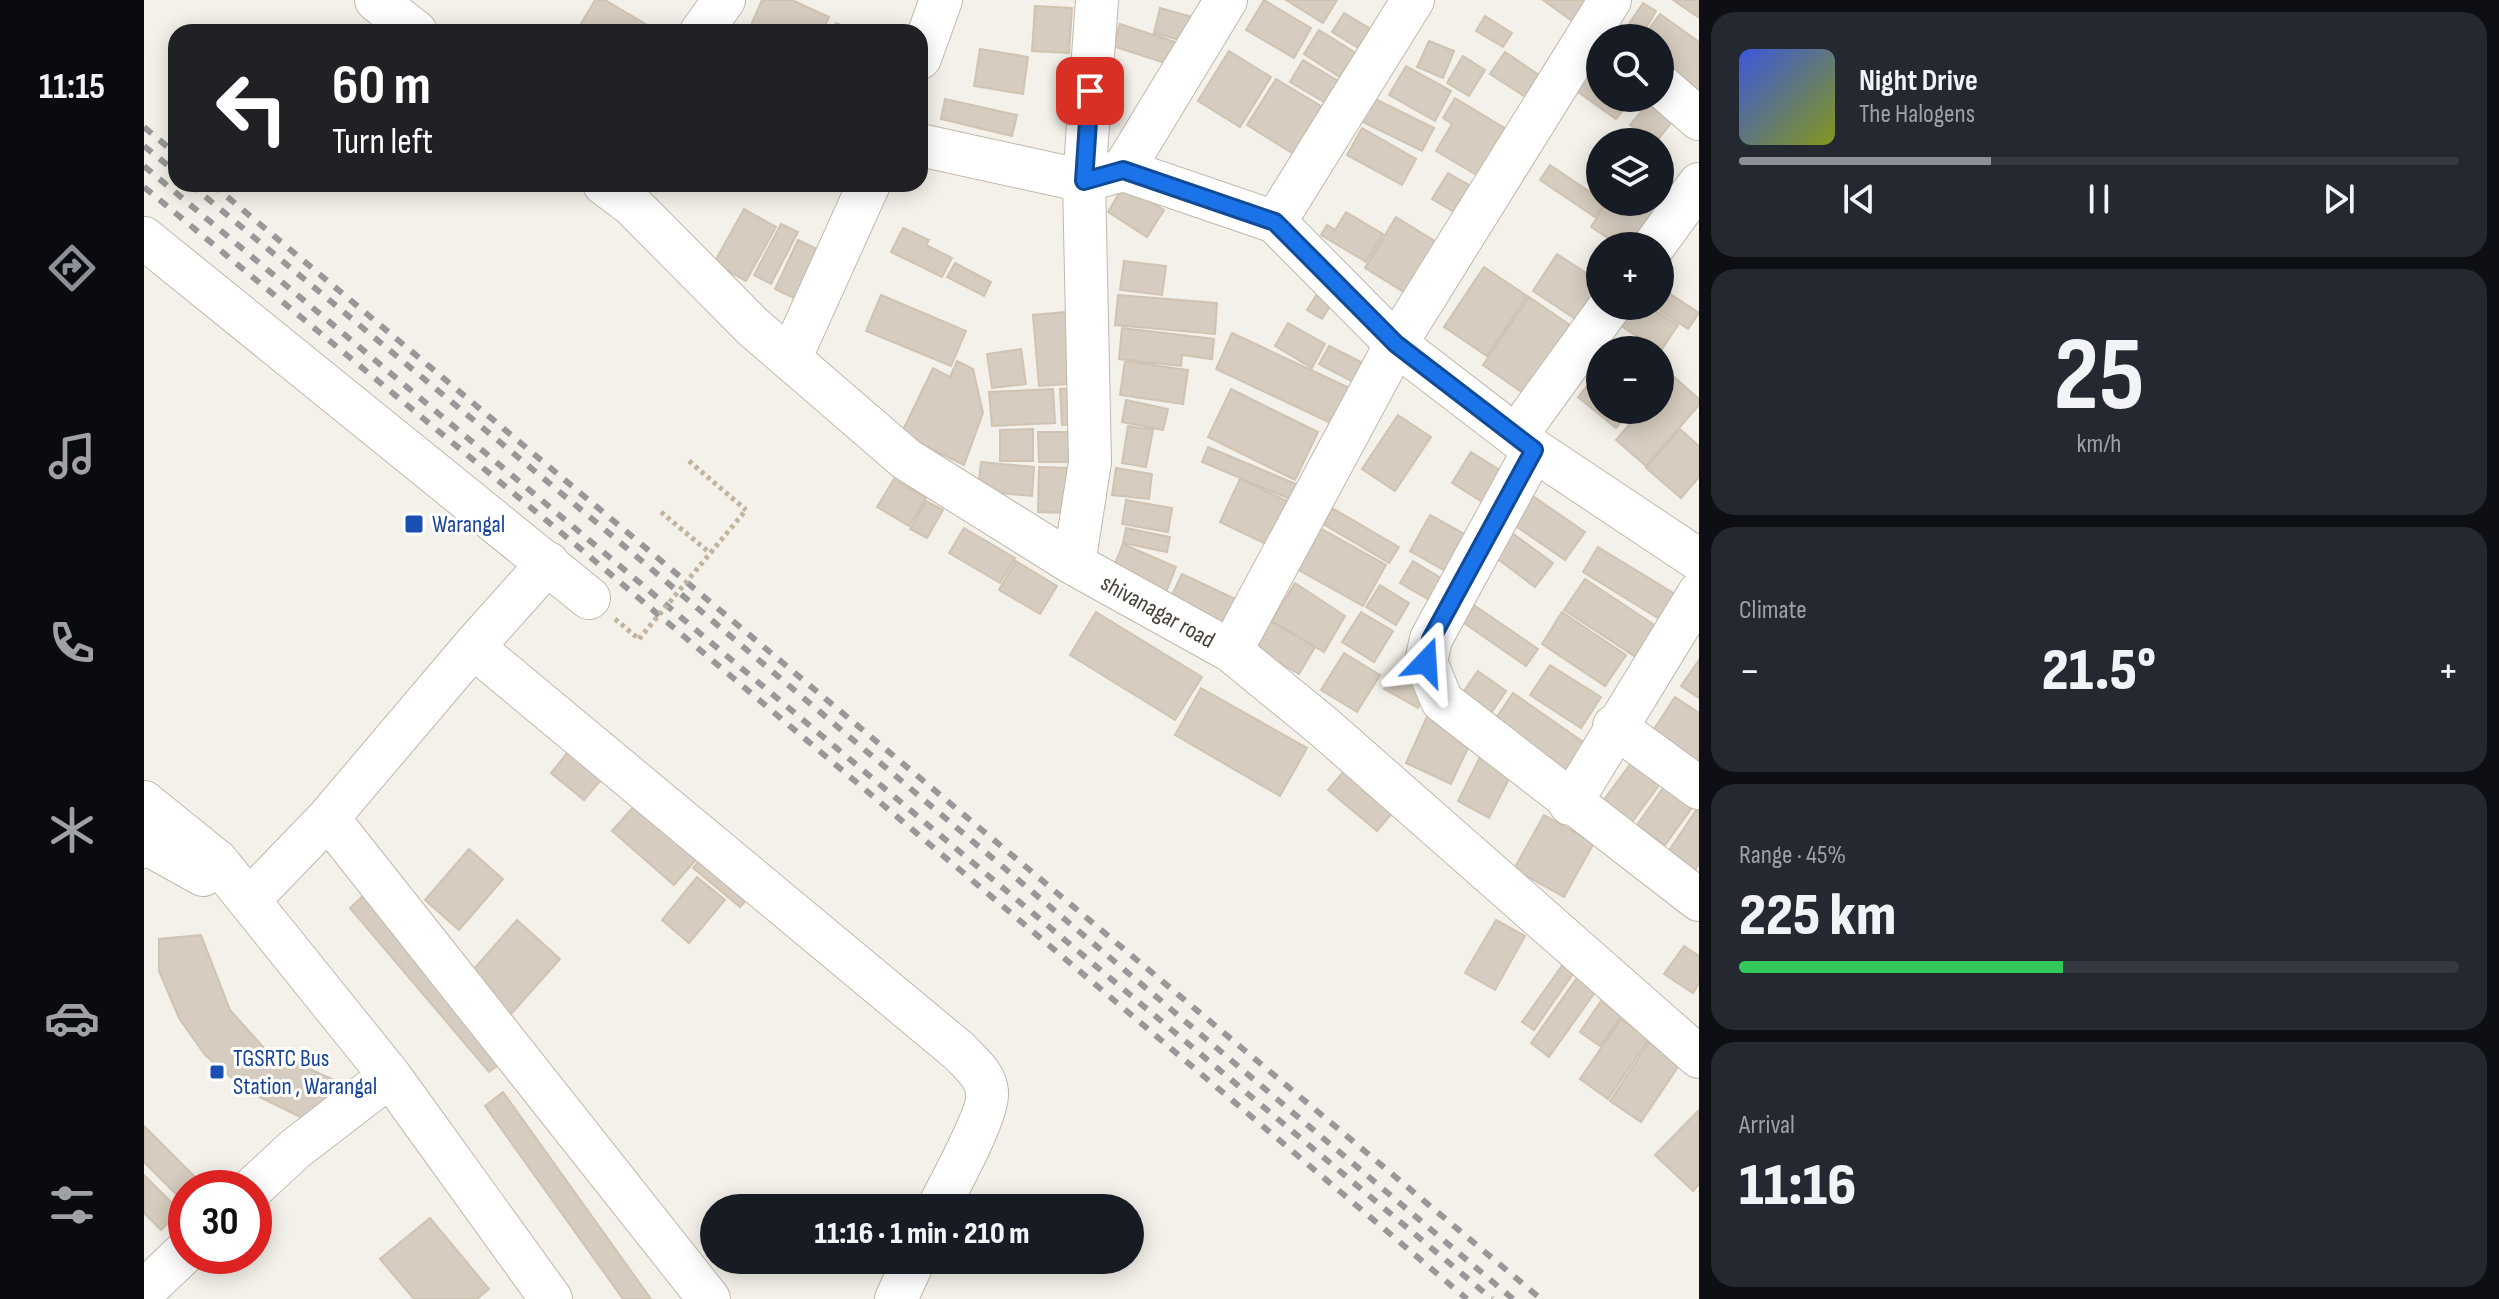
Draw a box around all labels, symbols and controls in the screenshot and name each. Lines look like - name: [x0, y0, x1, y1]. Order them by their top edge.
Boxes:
- map controls: [1586, 24, 1674, 424]
- button: search: [1586, 24, 1674, 112]
- text: 60 m: [332, 53, 431, 120]
- icon: left: [200, 56, 304, 160]
- pin: [1056, 57, 1124, 125]
- text: Night Drive: [1859, 63, 1978, 99]
- text: 11:15: [39, 66, 105, 109]
- icon: arrive: [1068, 69, 1112, 113]
- text: The Halogens: [1859, 99, 1975, 130]
- text: Turn left: [332, 121, 433, 164]
- button: layers: [1586, 128, 1674, 216]
- icon: previous: [1837, 177, 1881, 221]
- icon: pause: [2077, 177, 2121, 221]
- icon: next: [2317, 177, 2361, 221]
- button: +: [1586, 232, 1674, 320]
- icon: directions: [44, 240, 100, 296]
- text: 25: [2053, 314, 2145, 439]
- button: −: [1586, 336, 1674, 424]
- icon: music: [44, 428, 100, 484]
- text: km/h: [2077, 429, 2121, 460]
- place label: Warangal: [432, 510, 505, 539]
- marker: Warangal: [403, 513, 425, 535]
- street label: shivanagar road: [1096, 568, 1220, 655]
- text: Climate: [1739, 595, 1807, 626]
- icon: phone: [44, 615, 100, 671]
- position arrow: [1384, 620, 1468, 704]
- text: 21.5°: [2042, 635, 2156, 707]
- text: −: [1739, 645, 1761, 698]
- text: +: [2437, 645, 2459, 698]
- icon: climate: [44, 802, 100, 858]
- text: Range · 45%: [1739, 840, 1846, 871]
- text: 225 km: [1739, 880, 1896, 952]
- icon: car: [44, 990, 100, 1046]
- place label: TGSRTC Bus Station , Warangal: [233, 1044, 377, 1101]
- marker: TGSRTC Bus Station , Warangal: [208, 1063, 226, 1081]
- text: Arrival: [1739, 1110, 1795, 1141]
- text: 11:16: [1739, 1150, 1856, 1222]
- speed limit sign: 30: [168, 1170, 272, 1274]
- icon: filters: [44, 1177, 100, 1233]
- text: 11:16 · 1 min · 210 m: [815, 1216, 1029, 1252]

